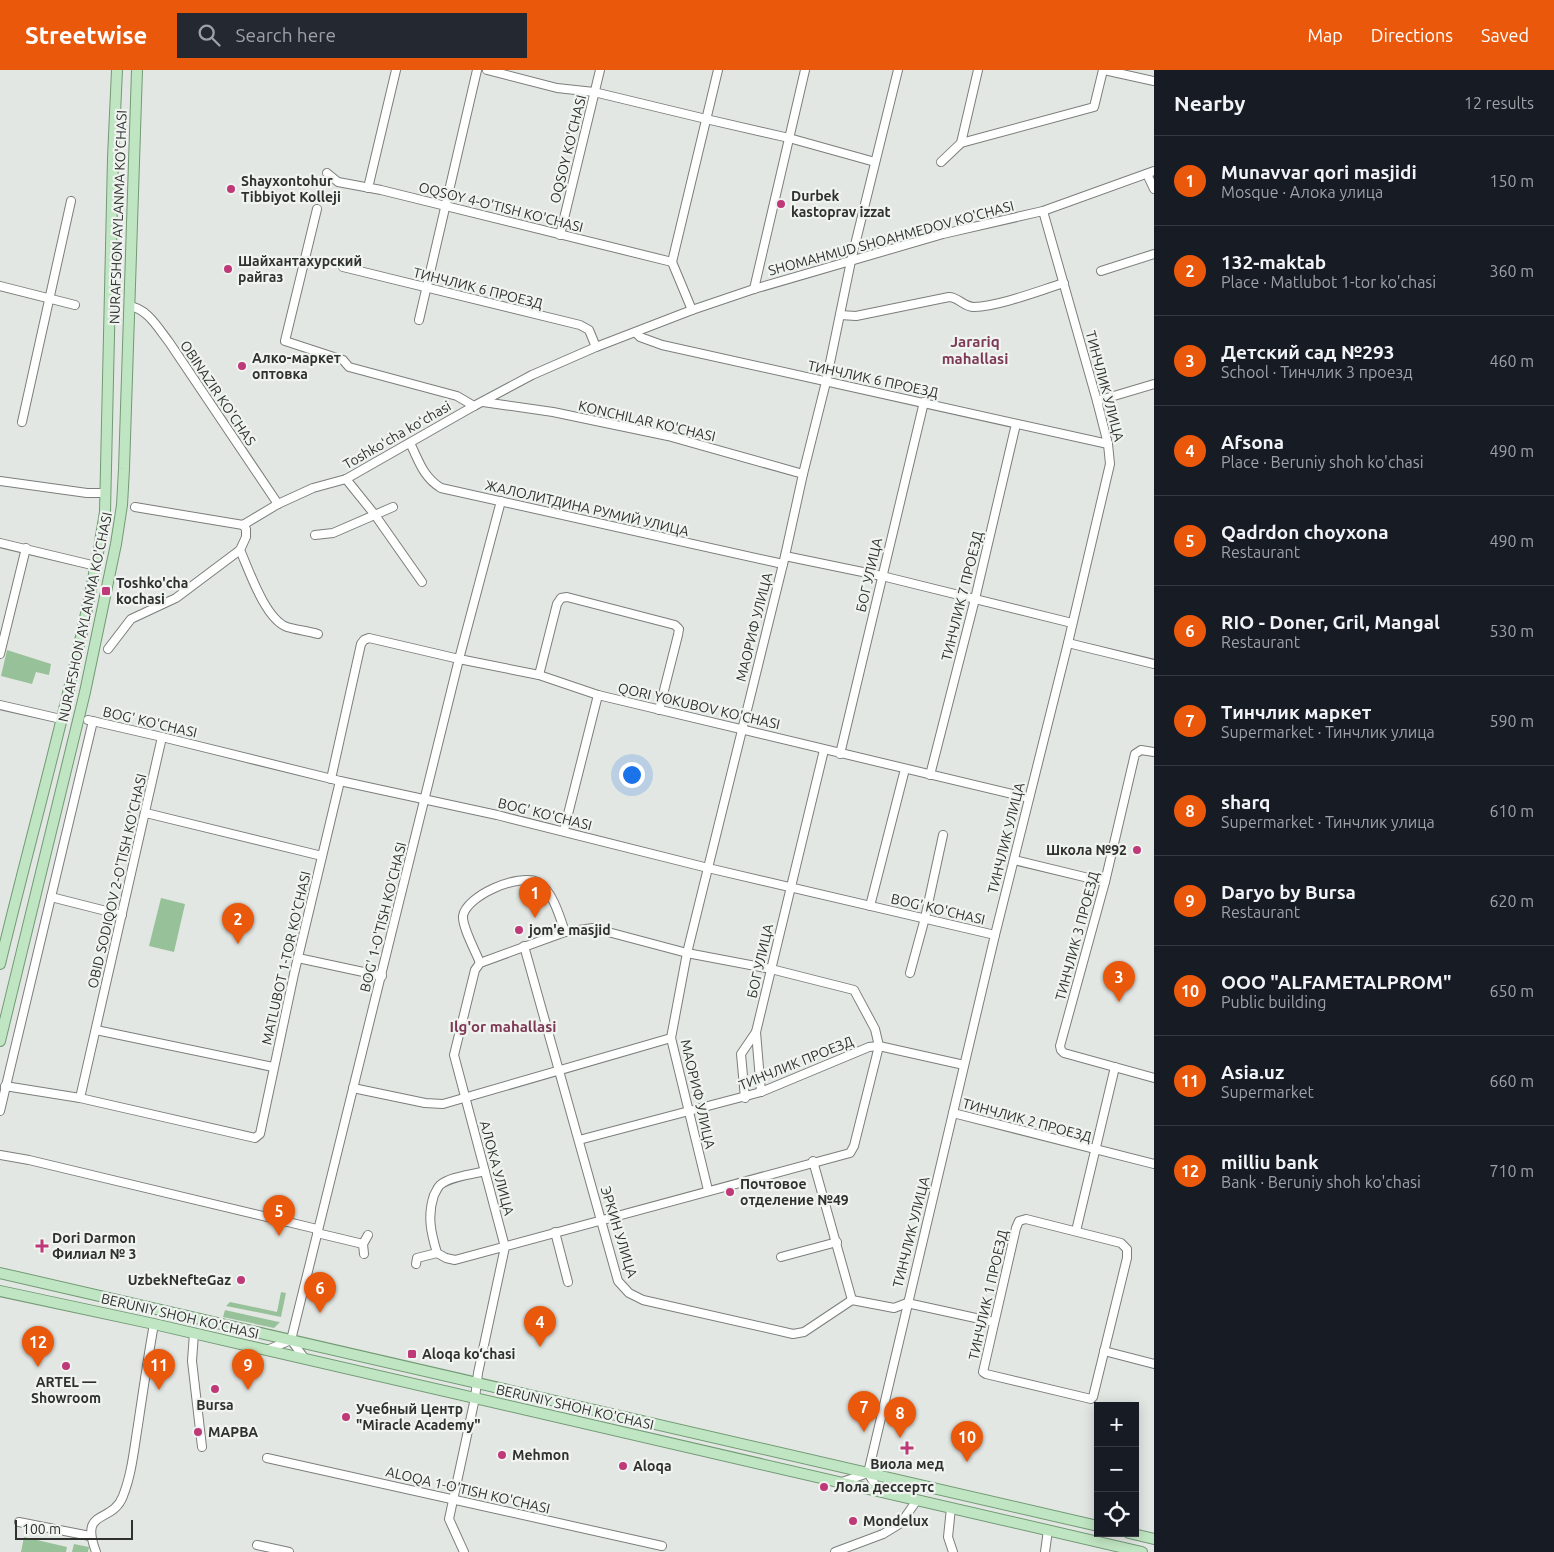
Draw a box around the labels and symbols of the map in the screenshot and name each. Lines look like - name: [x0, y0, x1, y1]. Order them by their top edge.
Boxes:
- street label: OQSOY KO'CHASI: [547, 93, 589, 205]
- street label: NURAFSHON AYLANMA KO'CHASI: [106, 110, 130, 324]
- place label: Shayxontohur Tibbiyot Kolleji: [241, 173, 341, 205]
- street label: OQSOY 4-O'TISH KO'CHASI: [417, 179, 585, 235]
- marker: Shayxontohur Tibbiyot Kolleji: [225, 183, 237, 195]
- place label: Durbek kastoprav izzat: [791, 188, 891, 220]
- street label: SHOMAHMUD SHOAHMEDOV KO'CHASI: [766, 197, 1016, 279]
- marker: Durbek kastoprav izzat: [775, 198, 787, 210]
- place label: Шайхантахурский райгаз: [238, 253, 362, 285]
- marker: Шайхантахурский райгаз: [222, 263, 234, 275]
- street label: ТИНЧЛИК 6 ПРОЕЗД: [412, 264, 545, 312]
- street label: ТИНЧЛИК УЛИЦА: [1083, 329, 1127, 443]
- district label: Jarariq mahallasi: [942, 333, 1008, 367]
- street label: OBINAZIR KO'CHAS: [177, 337, 259, 449]
- place label: Алко-маркет оптовка: [252, 350, 341, 382]
- street label: ТИНЧЛИК 6 ПРОЕЗД: [806, 357, 940, 401]
- marker: Алко-маркет оптовка: [236, 360, 248, 372]
- street label: KONCHILAR KO'CHASI: [577, 397, 717, 445]
- street label: Toshkoʻcha koʻchasi: [340, 398, 454, 472]
- street label: ЖАЛОЛИТДИНА РУМИЙ УЛИЦА: [484, 476, 691, 539]
- street label: NURAFSHON AYLANMA KO'CHASI: [55, 511, 115, 723]
- street label: ТИНЧЛИК 7 ПРОЕЗД: [938, 529, 986, 662]
- street label: БОГ УЛИЦА: [853, 536, 885, 614]
- street label: МАОРИФ УЛИЦА: [733, 571, 775, 683]
- place label: Toshko'cha kochasi: [116, 575, 188, 607]
- marker: Toshko'cha kochasi: [100, 585, 112, 597]
- street label: QORI YOKUBOV KO'CHASI: [616, 680, 782, 732]
- street label: BOG' KO'CHASI: [101, 703, 199, 741]
- your location: [619, 762, 645, 788]
- street label: OBID SODIQOV 2-O'TISH KO'CHASI: [84, 772, 150, 990]
- street label: ТИНЧЛИК УЛИЦА: [984, 781, 1028, 895]
- street label: BOG' KO'CHASI: [496, 795, 594, 833]
- street label: BOG' 1-O'TISH KO'CHASI: [357, 840, 409, 994]
- place label: Школа №92: [1046, 842, 1127, 858]
- marker: Школа №92: [1131, 844, 1143, 856]
- street label: ТИНЧЛИК 3 ПРОЕЗД: [1052, 869, 1102, 1002]
- street label: MATLUBOT 1-TOR KO'CHASI: [258, 870, 314, 1046]
- pin: 1: [519, 877, 551, 918]
- street label: BOG' KO'CHASI: [889, 890, 987, 928]
- pin: 2: [222, 903, 254, 944]
- place label: jom'e masjid: [528, 922, 611, 938]
- street label: БОГ УЛИЦА: [744, 922, 776, 1000]
- marker: jom'e masjid: [513, 924, 525, 936]
- pin: 3: [1103, 961, 1135, 1002]
- district label: Ilg'or mahallasi: [450, 1018, 557, 1035]
- street label: ТИНЧЛИК ПРОЕЗД: [736, 1033, 856, 1093]
- street label: МАОРИФ УЛИЦА: [678, 1038, 718, 1150]
- street label: ТИНЧЛИК 2 ПРОЕЗД: [961, 1095, 1094, 1145]
- street label: АЛОКА УЛИЦА: [477, 1119, 517, 1217]
- street label: ТИНЧЛИК УЛИЦА: [889, 1175, 933, 1289]
- place label: Почтовое отделение №49: [740, 1176, 849, 1208]
- street label: ЭРКИН УЛИЦА: [598, 1184, 640, 1280]
- marker: Почтовое отделение №49: [724, 1186, 736, 1198]
- pin: 5: [263, 1195, 295, 1236]
- street label: ТИНЧЛИК 1 ПРОЕЗД: [965, 1228, 1011, 1362]
- place label: Dori Darmon Филиал № 3: [52, 1230, 136, 1262]
- marker: Dori Darmon Филиал № 3: [36, 1240, 48, 1252]
- place label: UzbekNefteGaz: [128, 1272, 231, 1288]
- pin: 6: [304, 1272, 336, 1313]
- marker: UzbekNefteGaz: [235, 1274, 247, 1286]
- street label: BERUNIY SHOH KO'CHASI: [100, 1290, 260, 1342]
- pin: 4: [524, 1306, 556, 1347]
- pin: 12: [22, 1326, 54, 1367]
- place label: Aloqa ko‘chasi: [422, 1346, 516, 1362]
- marker: Aloqa ko‘chasi: [406, 1348, 418, 1360]
- pin: 11: [143, 1349, 175, 1390]
- pin: 9: [232, 1349, 264, 1390]
- marker: ARTEL — Showroom: [60, 1360, 72, 1372]
- place label: ARTEL — Showroom: [31, 1374, 101, 1406]
- street label: BERUNIY SHOH KO'CHASI: [495, 1381, 655, 1433]
- marker: Bursa: [209, 1383, 221, 1395]
- pin: 7: [848, 1391, 880, 1432]
- place label: Bursa: [196, 1397, 234, 1413]
- pin: 8: [884, 1397, 916, 1438]
- place label: Учебный Центр "Miracle Academy": [356, 1401, 481, 1433]
- marker: Учебный Центр "Miracle Academy": [340, 1411, 352, 1423]
- pin: 10: [951, 1421, 983, 1462]
- place label: МАРВА: [208, 1424, 258, 1440]
- marker: МАРВА: [192, 1426, 204, 1438]
- marker: Виола мед: [901, 1442, 913, 1454]
- place label: Mehmon: [512, 1447, 569, 1463]
- marker: Mehmon: [496, 1449, 508, 1461]
- place label: Виола мед: [870, 1456, 944, 1472]
- place label: Aloqa: [633, 1458, 672, 1474]
- marker: Aloqa: [617, 1460, 629, 1472]
- street label: ALOQA 1-O'TISH KO'CHASI: [384, 1463, 552, 1517]
- place label: Лола дессертс: [834, 1479, 934, 1495]
- marker: Лола дессертс: [818, 1481, 830, 1493]
- place label: Mondelux: [863, 1513, 929, 1529]
- marker: Mondelux: [847, 1515, 859, 1527]
- scale bar: [15, 1517, 132, 1540]

